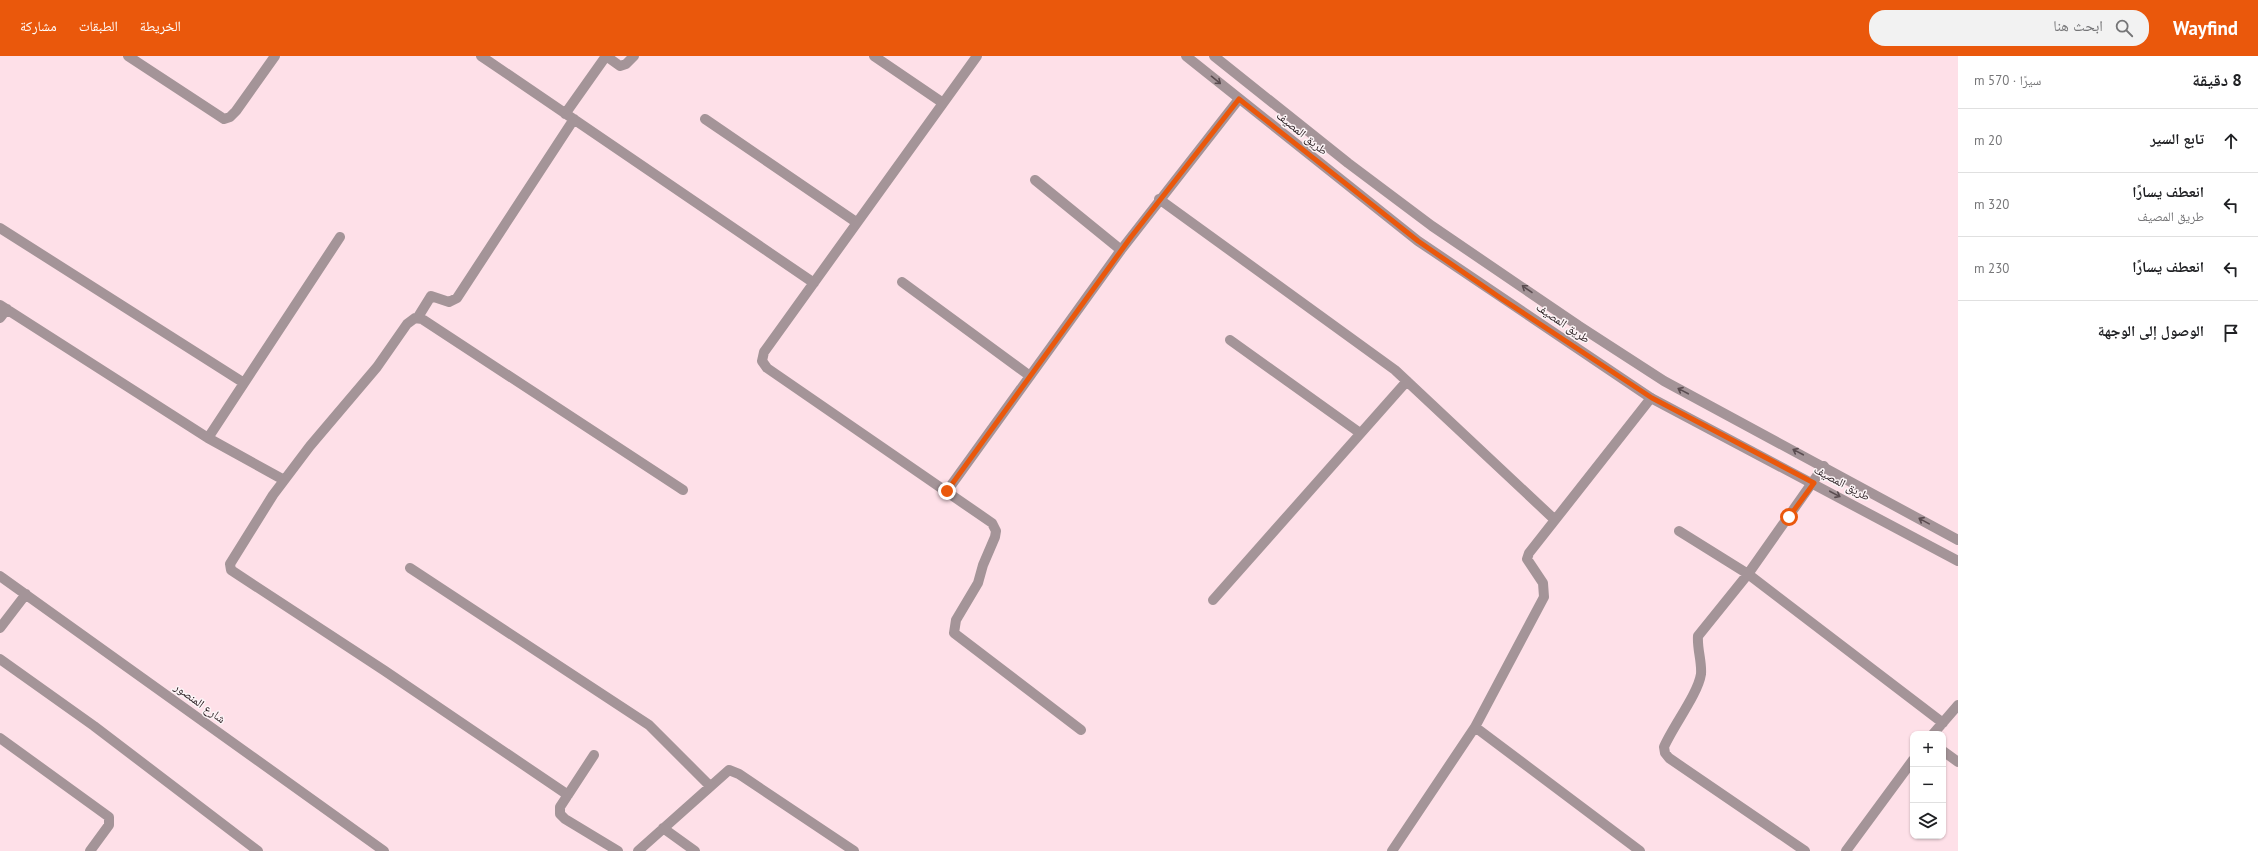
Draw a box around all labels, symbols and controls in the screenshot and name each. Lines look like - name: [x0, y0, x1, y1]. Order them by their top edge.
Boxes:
- search box: [1869, 10, 2149, 46]
- text: ابحث هنا: [2053, 16, 2103, 35]
- text: Wayfind: [2173, 16, 2238, 40]
- text: مشاركة: [20, 17, 57, 35]
- text: الطبقات: [79, 17, 118, 35]
- text: الخريطة: [140, 17, 181, 35]
- icon: search: [2113, 17, 2135, 39]
- text: 8 دقيقة: [2192, 69, 2242, 91]
- text: سيرًا · 570 m: [1974, 72, 2041, 89]
- one-way arrow: [1211, 76, 1222, 85]
- street label: طريق المصيف: [1274, 107, 1331, 158]
- text: تابع السير: [2150, 129, 2204, 148]
- icon: ahead: [2220, 130, 2242, 152]
- text: 20 m: [1974, 132, 2002, 149]
- text: انعطف يسارًا: [2132, 182, 2204, 201]
- icon: left: [2220, 194, 2242, 216]
- text: 320 m: [1974, 196, 2009, 213]
- text: طريق المصيف: [2137, 208, 2204, 225]
- text: انعطف يسارًا: [2132, 257, 2204, 276]
- icon: left: [2220, 258, 2242, 280]
- text: 230 m: [1974, 260, 2009, 277]
- one-way arrow: [1522, 285, 1533, 293]
- street label: طريق المصيف: [1533, 299, 1593, 346]
- text: الوصول إلى الوجهة: [2098, 321, 2204, 340]
- icon: arrive: [2220, 322, 2242, 344]
- one-way arrow: [1677, 386, 1689, 394]
- one-way arrow: [1792, 448, 1804, 455]
- street label: طريق المصيف: [1811, 461, 1873, 504]
- route end: [938, 482, 956, 500]
- one-way arrow: [1829, 491, 1841, 498]
- route start: [1780, 508, 1798, 526]
- one-way arrow: [1918, 517, 1930, 525]
- street label: شارع المنصور: [170, 678, 229, 727]
- map controls: [1910, 731, 1946, 839]
- button: +: [1910, 731, 1946, 767]
- button: −: [1910, 767, 1946, 803]
- button: layers: [1910, 803, 1946, 839]

